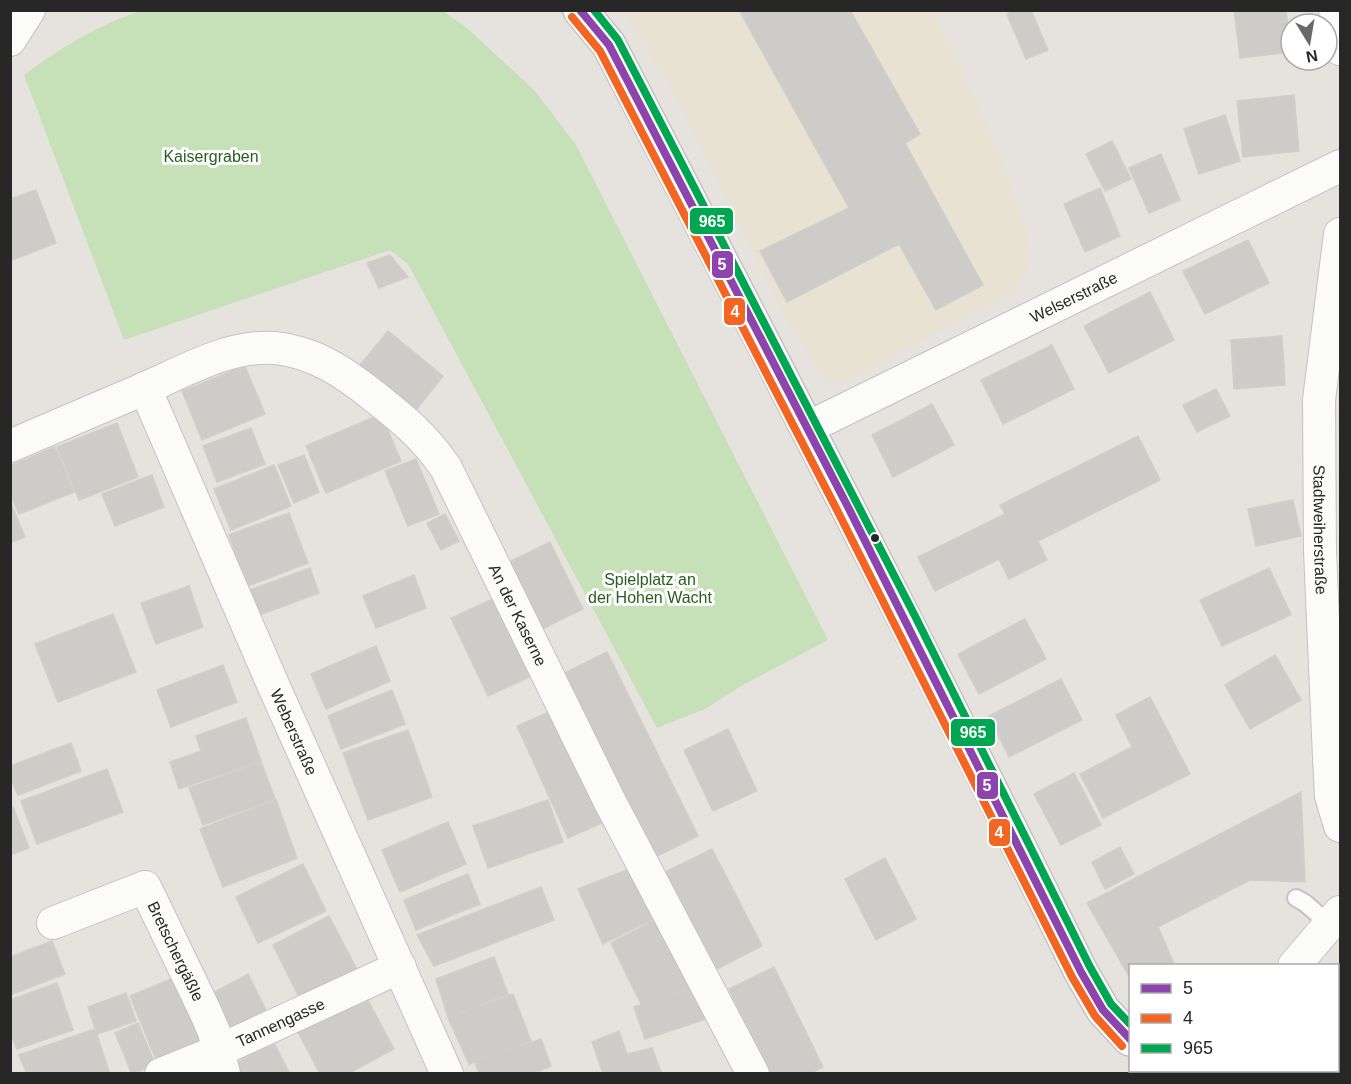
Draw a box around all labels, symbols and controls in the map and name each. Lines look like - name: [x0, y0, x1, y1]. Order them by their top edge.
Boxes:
- north arrow: [1279, 12, 1339, 72]
- text: N: [1304, 47, 1319, 66]
- park label: Kaisergraben: [163, 148, 259, 165]
- line badge: 965: [689, 207, 734, 235]
- text: 965: [699, 213, 725, 230]
- line badge: 5: [711, 250, 734, 279]
- text: 5: [718, 256, 727, 273]
- street label: Welserstraße: [1027, 268, 1120, 326]
- line badge: 4: [723, 297, 746, 326]
- text: 4: [731, 303, 740, 320]
- street label: Stadtweiherstraße: [1311, 465, 1330, 595]
- unlabelled marker: [869, 532, 881, 544]
- street label: An der Kaserne: [486, 561, 550, 669]
- park label: Spielplatz an der Hohen Wacht: [588, 571, 713, 606]
- street label: Weberstraße: [268, 686, 321, 778]
- line badge: 965: [950, 718, 996, 747]
- text: 965: [960, 724, 986, 741]
- line badge: 5: [976, 771, 999, 800]
- text: 5: [983, 777, 992, 794]
- line badge: 4: [988, 818, 1011, 847]
- text: 4: [995, 824, 1004, 841]
- street label: Bretschergäßle: [145, 899, 207, 1004]
- legend: [1129, 964, 1339, 1072]
- text: 5: [1183, 978, 1193, 998]
- street label: Tannengasse: [233, 995, 327, 1050]
- text: 4: [1183, 1008, 1193, 1028]
- text: 965: [1183, 1038, 1213, 1058]

